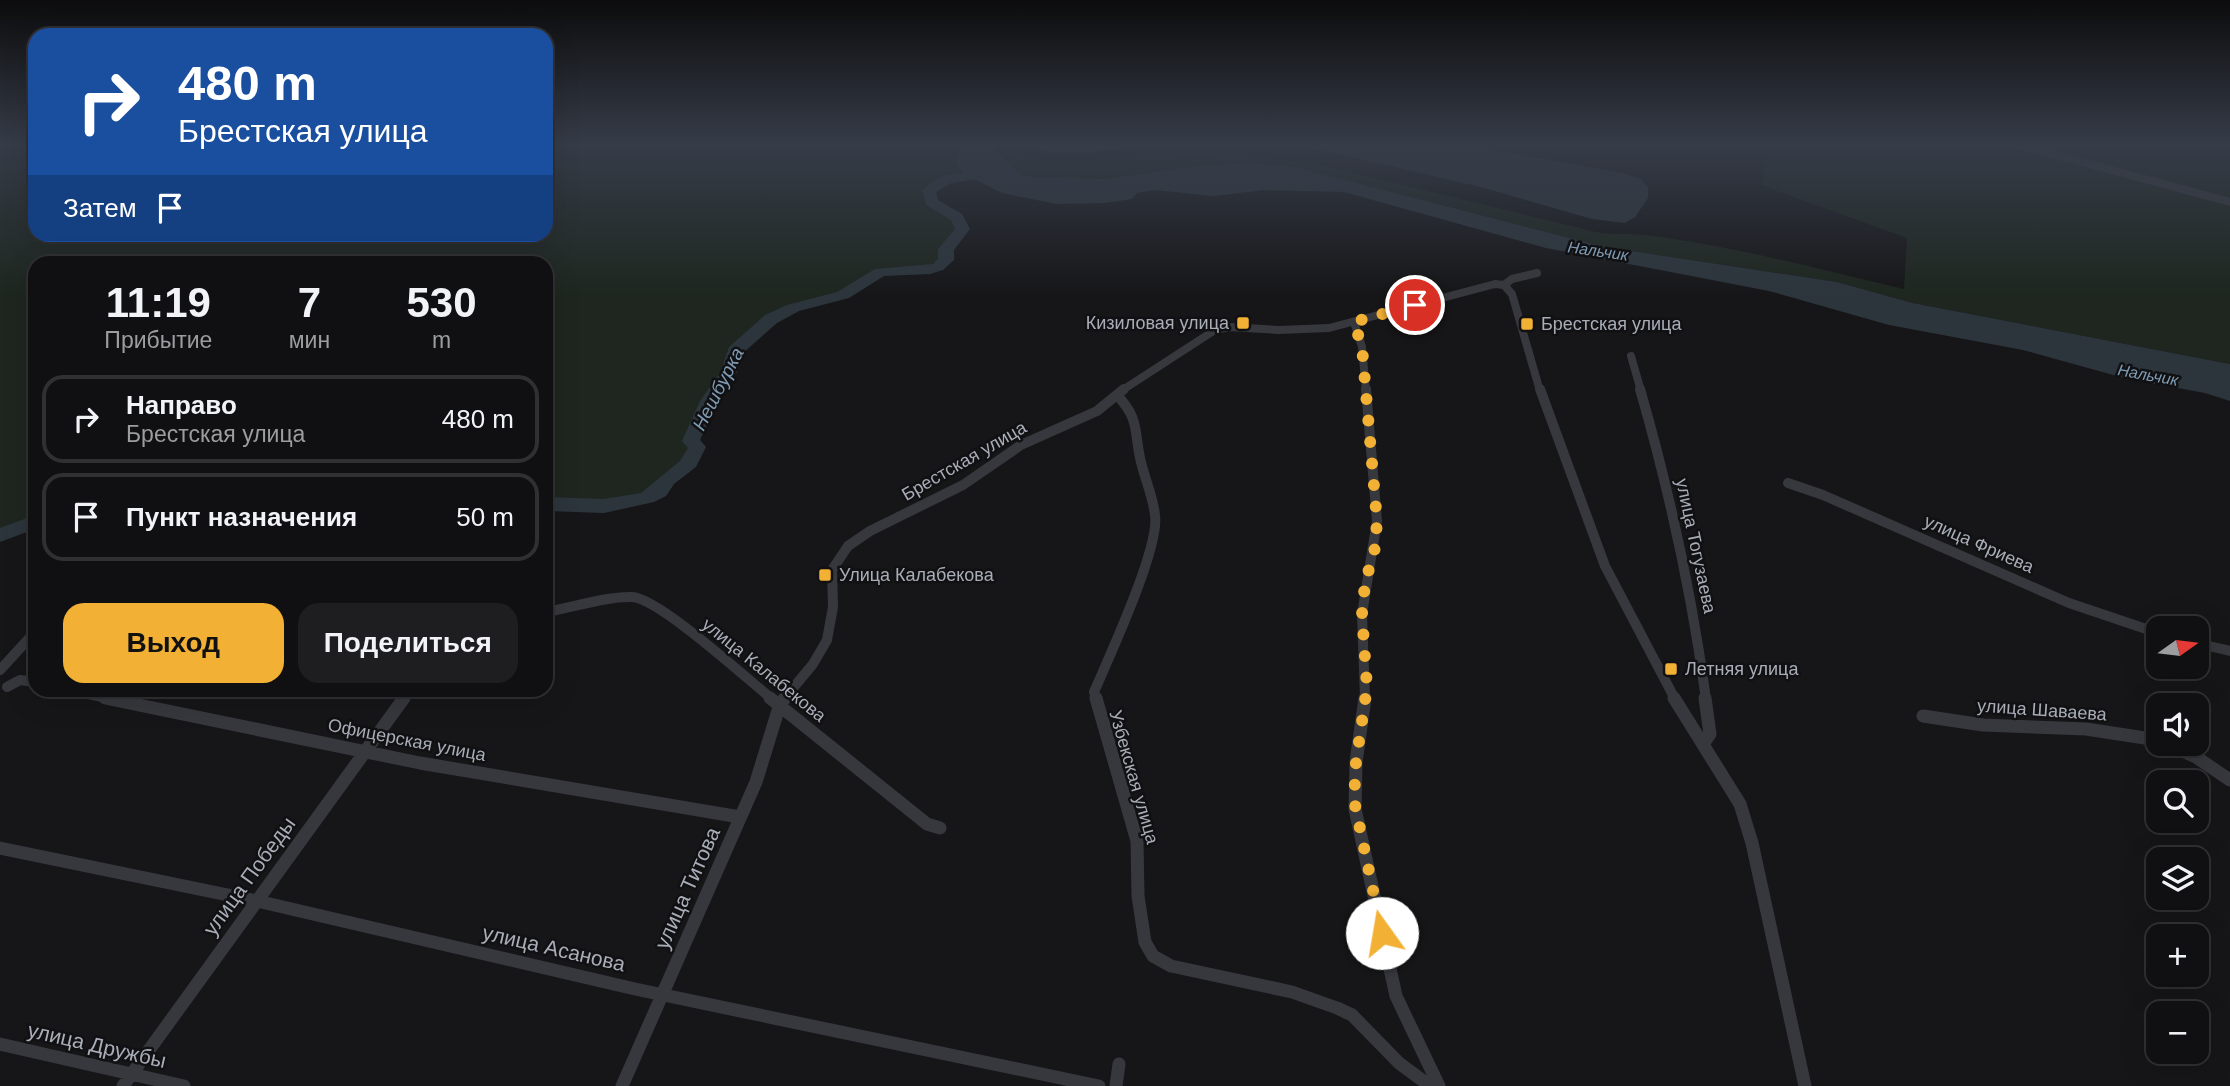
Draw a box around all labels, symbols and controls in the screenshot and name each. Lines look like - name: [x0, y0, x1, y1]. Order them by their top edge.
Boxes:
- icon: right: [63, 56, 154, 147]
- text: 480 m: [178, 56, 317, 110]
- text: Брестская улица: [178, 113, 428, 149]
- icon: arrive: [151, 189, 189, 227]
- text: Затем: [63, 193, 137, 223]
- water label: Нальчик: [1567, 238, 1631, 264]
- pin: [1385, 275, 1445, 335]
- text: 11:19: [106, 279, 211, 326]
- text: 7: [298, 279, 321, 326]
- text: 530: [407, 279, 477, 326]
- icon: arrive: [1396, 286, 1434, 324]
- place label: Кизиловая улица: [1086, 313, 1230, 333]
- place label: Брестская улица: [1541, 314, 1682, 334]
- marker: Кизиловая улица: [1235, 315, 1251, 331]
- marker: Брестская улица: [1519, 316, 1535, 332]
- text: Прибытие: [104, 327, 212, 353]
- text: мин: [289, 327, 330, 353]
- text: m: [432, 327, 451, 353]
- water label: Нешбурка: [688, 344, 748, 434]
- water label: Нальчик: [2116, 361, 2181, 389]
- text: Направо: [126, 390, 237, 420]
- icon: right: [67, 400, 105, 438]
- text: 480 m: [442, 404, 514, 434]
- street label: Брестская улица: [898, 417, 1031, 505]
- text: Брестская улица: [126, 421, 305, 447]
- street label: улица Тогузаева: [1672, 477, 1720, 616]
- icon: arrive: [67, 498, 105, 536]
- text: Пункт назначения: [126, 502, 357, 532]
- text: 50 m: [456, 502, 514, 532]
- street label: улица Фриева: [1921, 511, 2038, 577]
- place label: Улица Калабекова: [839, 565, 995, 585]
- marker: Улица Калабекова: [817, 567, 833, 583]
- button: Выход: [63, 603, 284, 683]
- button: Поделиться: [298, 603, 518, 683]
- street label: улица Калабекова: [698, 614, 831, 727]
- north arrow: [2146, 616, 2208, 679]
- map controls: [2146, 616, 2209, 1064]
- place label: Летняя улица: [1685, 659, 1799, 679]
- marker: Летняя улица: [1663, 661, 1679, 677]
- button: sound: [2146, 693, 2209, 756]
- street label: улица Шаваева: [1977, 695, 2108, 725]
- street label: Узбекская улица: [1105, 708, 1163, 847]
- street label: Офицерская улица: [326, 715, 489, 765]
- button: search: [2146, 770, 2209, 833]
- street label: улица Победы: [198, 812, 300, 940]
- street label: улица Титова: [650, 823, 724, 952]
- button: layers: [2146, 847, 2209, 910]
- position arrow: [1345, 896, 1419, 970]
- street label: улица Асанова: [480, 920, 628, 976]
- button: +: [2146, 924, 2209, 987]
- button: −: [2146, 1001, 2209, 1064]
- street label: улица Дружбы: [26, 1018, 168, 1072]

